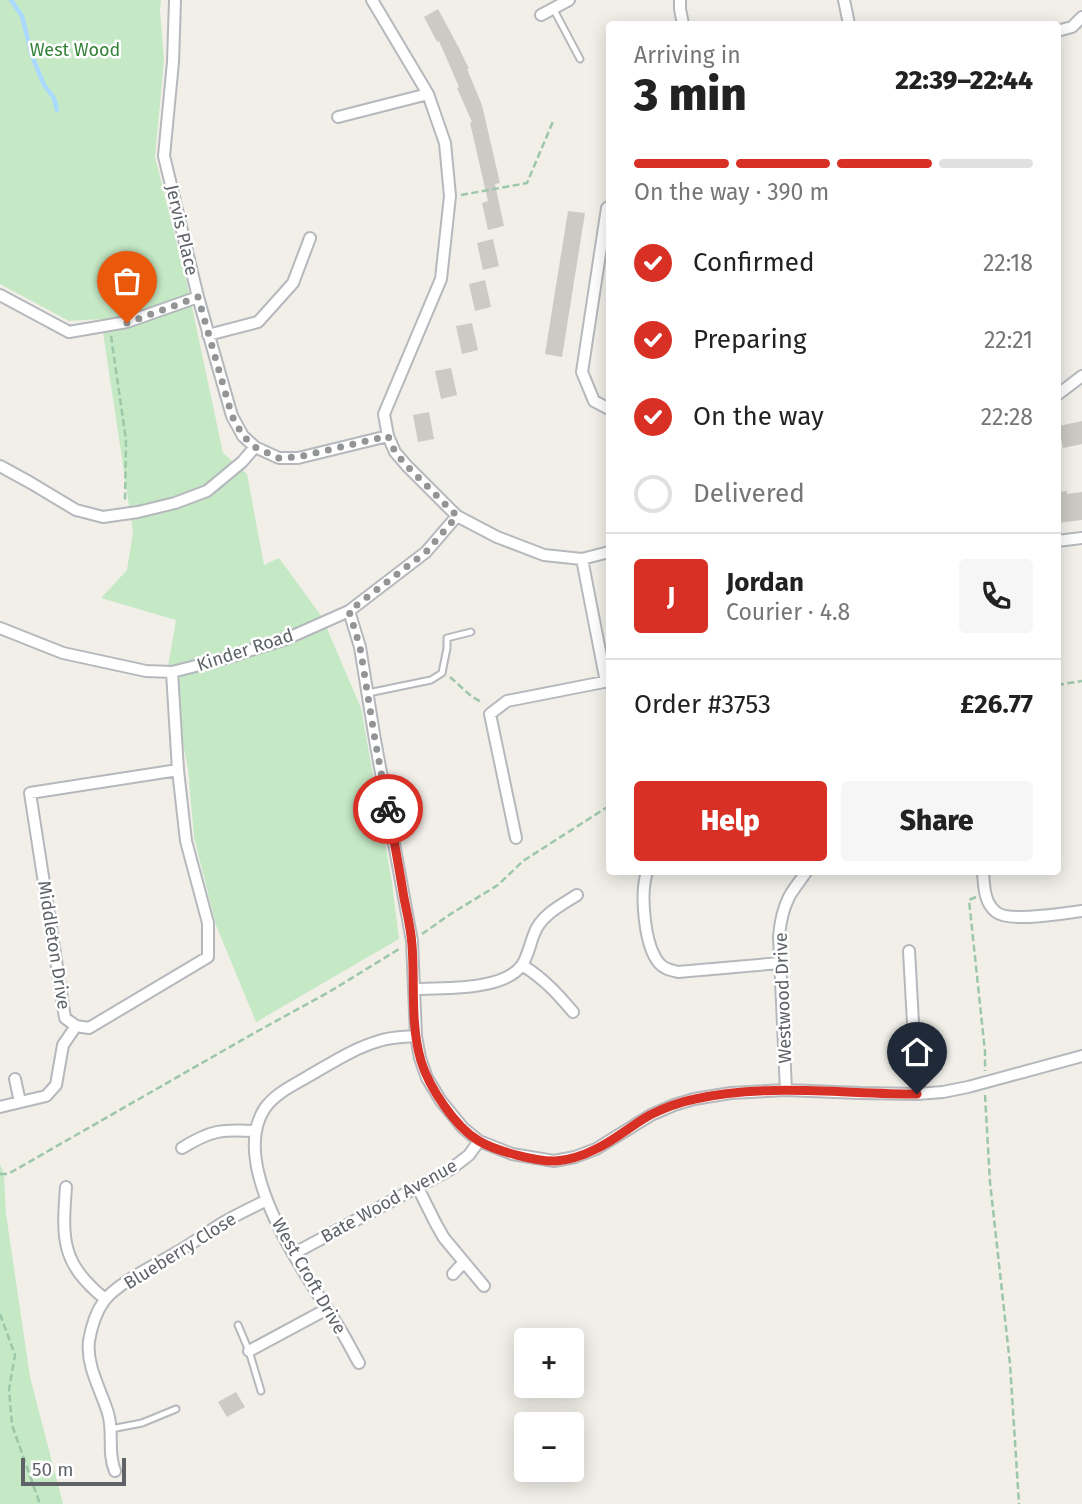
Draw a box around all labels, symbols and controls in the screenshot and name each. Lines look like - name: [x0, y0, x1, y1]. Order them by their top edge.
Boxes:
- park label: West Wood: [30, 39, 120, 61]
- text: Arriving in: [634, 41, 741, 69]
- text: 22:39–22:44: [895, 65, 1033, 96]
- text: 3 min: [634, 67, 747, 122]
- text: On the way · 390 m: [634, 178, 829, 206]
- street label: Jervis Place: [161, 182, 203, 278]
- icon: check: [634, 244, 672, 282]
- text: Confirmed: [693, 247, 814, 278]
- text: 22:18: [983, 249, 1033, 277]
- pin: [97, 251, 157, 323]
- icon: bag: [108, 262, 146, 300]
- icon: check: [634, 321, 672, 359]
- text: Preparing: [693, 324, 806, 355]
- text: 22:21: [984, 326, 1033, 354]
- icon: check: [634, 398, 672, 436]
- text: On the way: [693, 401, 824, 432]
- text: 22:28: [981, 403, 1033, 431]
- text: Delivered: [693, 478, 805, 509]
- button: phone: [959, 559, 1033, 633]
- text: Jordan: [726, 567, 804, 598]
- text: J: [667, 581, 675, 612]
- text: Courier · 4.8: [726, 598, 850, 626]
- street label: Kinder Road: [194, 624, 296, 676]
- text: Order #3753: [634, 689, 771, 720]
- text: £26.77: [960, 689, 1033, 720]
- courier: [353, 774, 423, 844]
- button: Help: [634, 781, 827, 861]
- button: Share: [841, 781, 1033, 861]
- icon: bike: [369, 790, 407, 828]
- street label: Middleton Drive: [33, 879, 75, 1011]
- street label: Westwood Drive: [770, 932, 796, 1064]
- pin: [887, 1022, 947, 1094]
- icon: home: [898, 1033, 936, 1071]
- street label: Bate Wood Avenue: [317, 1154, 461, 1248]
- street label: Blueberry Close: [120, 1208, 240, 1294]
- street label: West Croft Drive: [267, 1214, 351, 1338]
- map controls: [514, 1328, 584, 1482]
- button: +: [514, 1328, 584, 1398]
- button: −: [514, 1412, 584, 1482]
- scale bar: [21, 1455, 126, 1487]
- text: 50 m: [32, 1458, 73, 1481]

